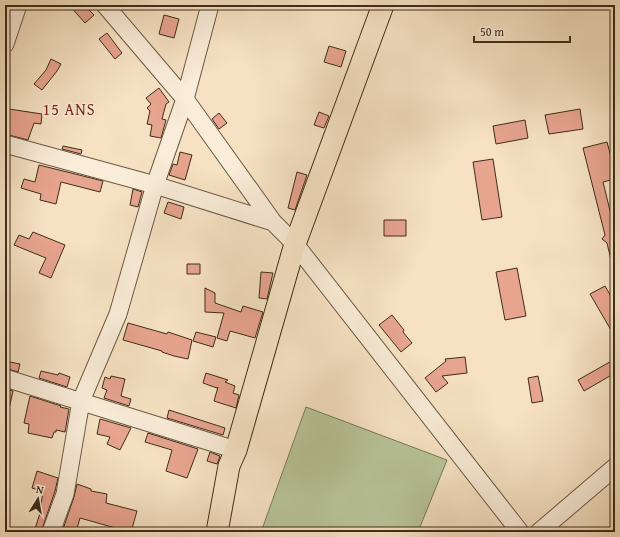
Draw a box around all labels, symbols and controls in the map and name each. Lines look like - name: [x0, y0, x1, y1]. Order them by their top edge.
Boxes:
- scale bar: [474, 18, 570, 44]
- text: 50 m: [480, 23, 504, 40]
- district label: 15 ANS: [43, 97, 95, 121]
- north arrow: [18, 479, 58, 519]
- text: N: [35, 481, 46, 498]

